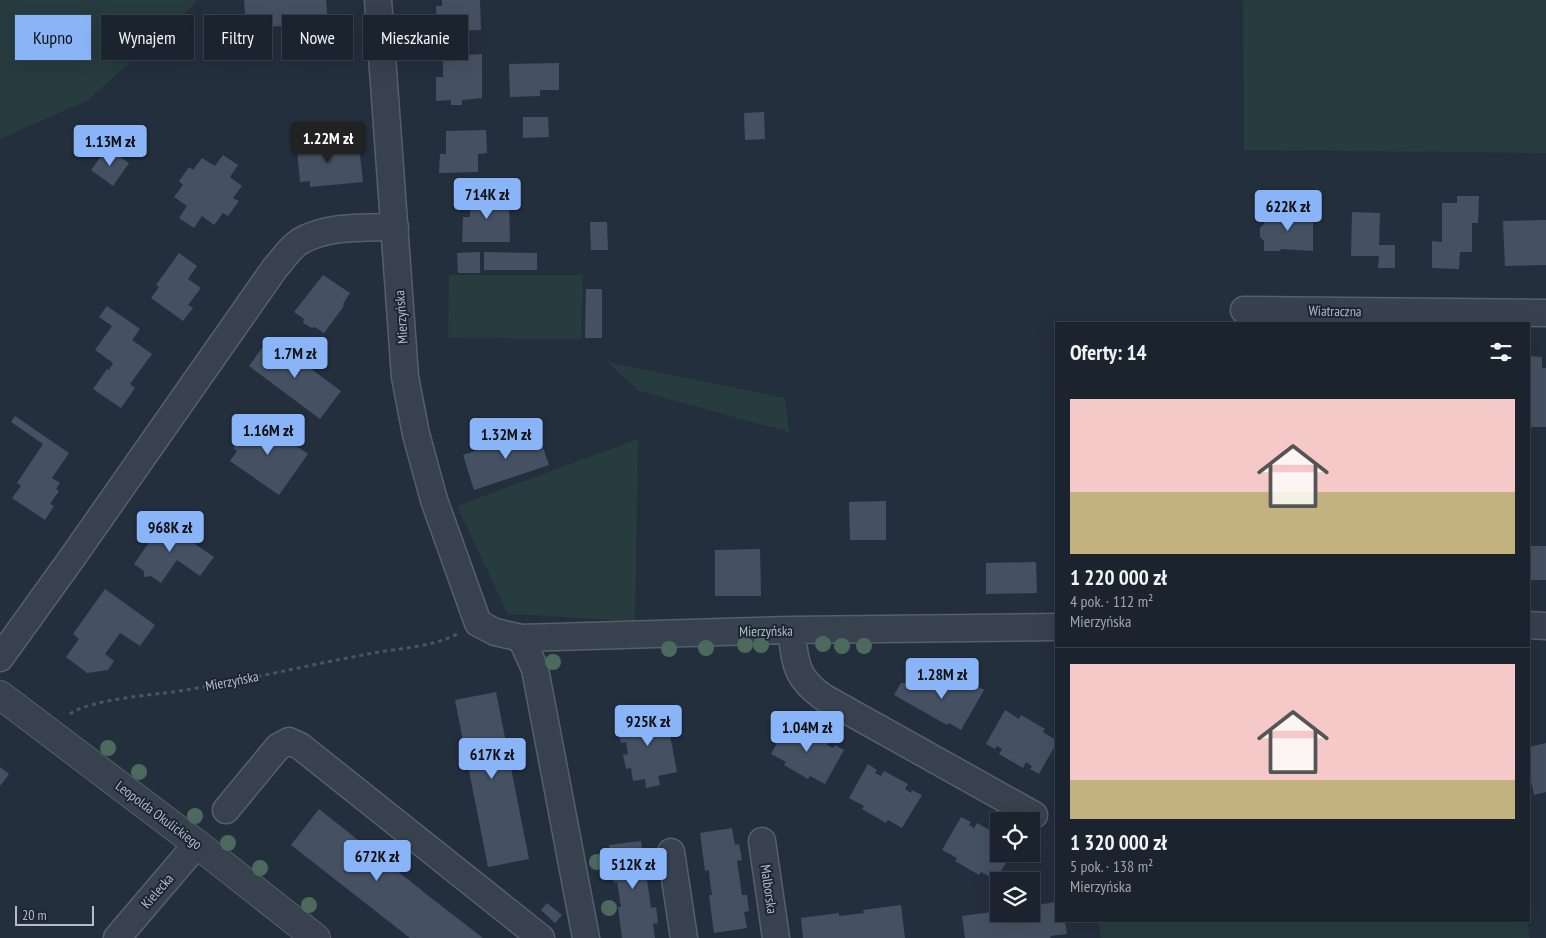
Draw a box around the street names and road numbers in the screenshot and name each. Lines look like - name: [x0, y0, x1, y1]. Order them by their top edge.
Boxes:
- street label: Mierzyńska: [390, 290, 412, 344]
- street label: Wiatraczna: [1308, 302, 1362, 320]
- street label: Mierzyńska: [739, 622, 793, 640]
- street label: Mierzyńska: [204, 667, 260, 695]
- street label: Leopolda Okulickiego: [112, 777, 206, 853]
- street label: Malborska: [757, 863, 781, 915]
- street label: Kielecka: [137, 870, 177, 912]

